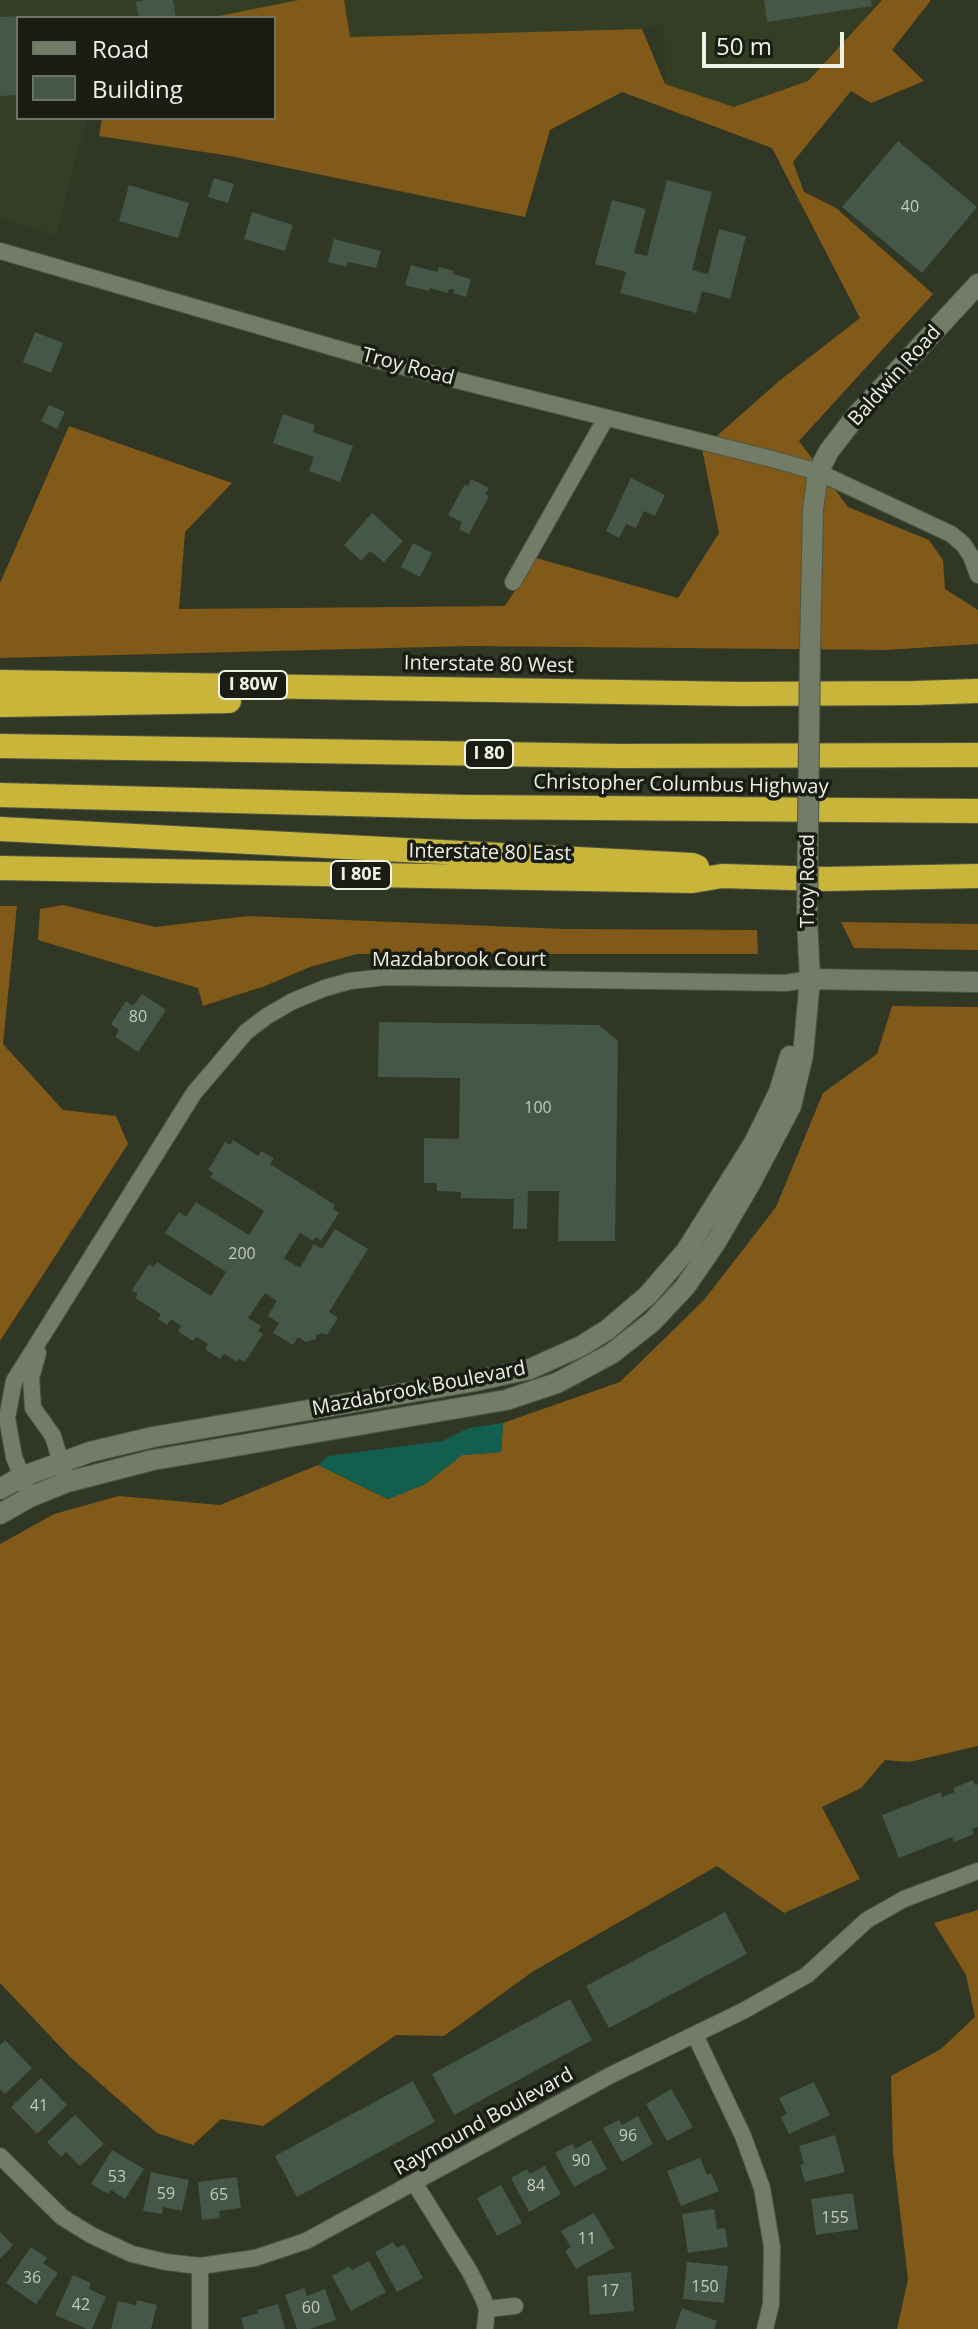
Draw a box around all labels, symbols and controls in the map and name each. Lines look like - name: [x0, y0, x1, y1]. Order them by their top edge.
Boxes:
- legend: [16, 16, 276, 120]
- scale bar: [706, 16, 848, 66]
- text: 50 m: [716, 29, 772, 62]
- text: Road: [92, 32, 149, 65]
- text: Building: [92, 72, 183, 105]
- house number: 40: [901, 197, 919, 217]
- street label: Baldwin Road: [844, 321, 946, 431]
- street label: Troy Road: [359, 343, 457, 391]
- street label: Interstate 80 West: [404, 652, 574, 678]
- road number: I 80W: [219, 671, 287, 699]
- road number: I 80: [465, 740, 513, 768]
- street label: Christopher Columbus Highway: [533, 770, 829, 800]
- street label: Troy Road: [796, 834, 820, 928]
- street label: Interstate 80 East: [408, 840, 572, 866]
- road number: I 80E: [331, 861, 391, 889]
- street label: Mazdabrook Court: [372, 948, 546, 972]
- house number: 80: [129, 1007, 147, 1027]
- house number: 100: [524, 1098, 552, 1118]
- house number: 200: [228, 1244, 256, 1264]
- street label: Mazdabrook Boulevard: [310, 1357, 528, 1421]
- street label: Raymound Boulevard: [390, 2063, 578, 2181]
- house number: 41: [30, 2096, 48, 2116]
- house number: 96: [619, 2126, 637, 2146]
- house number: 90: [572, 2151, 590, 2171]
- house number: 53: [108, 2167, 126, 2187]
- house number: 84: [527, 2176, 545, 2196]
- house number: 59: [157, 2184, 175, 2204]
- house number: 65: [210, 2185, 228, 2205]
- house number: 155: [821, 2208, 849, 2228]
- house number: 11: [578, 2229, 596, 2249]
- house number: 36: [23, 2268, 41, 2288]
- house number: 150: [691, 2277, 719, 2297]
- house number: 17: [601, 2281, 619, 2301]
- house number: 42: [72, 2295, 90, 2315]
- house number: 60: [302, 2298, 320, 2318]

